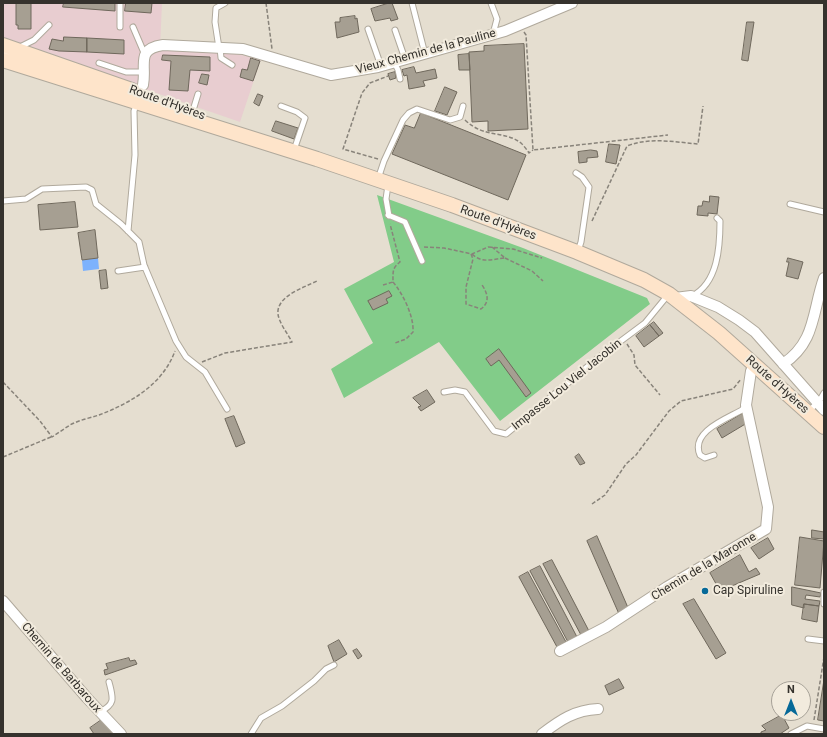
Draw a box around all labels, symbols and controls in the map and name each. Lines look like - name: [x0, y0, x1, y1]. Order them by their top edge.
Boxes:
- street label: Vieux Chemin de la Pauline: [354, 26, 498, 78]
- street label: Route d'Hyères: [127, 83, 207, 123]
- street label: Route d'Hyères: [458, 203, 538, 243]
- street label: Impasse Lou Viel Jacobin: [509, 336, 625, 434]
- street label: Route d'Hyères: [742, 353, 812, 417]
- street label: Chemin de la Maronne: [649, 530, 759, 604]
- place label: Cap Spiruline: [713, 584, 783, 598]
- marker: Cap Spiruline: [700, 586, 710, 596]
- street label: Chemin de Barbaroux: [18, 620, 104, 716]
- north arrow: [771, 681, 811, 721]
- text: N: [787, 683, 795, 696]

